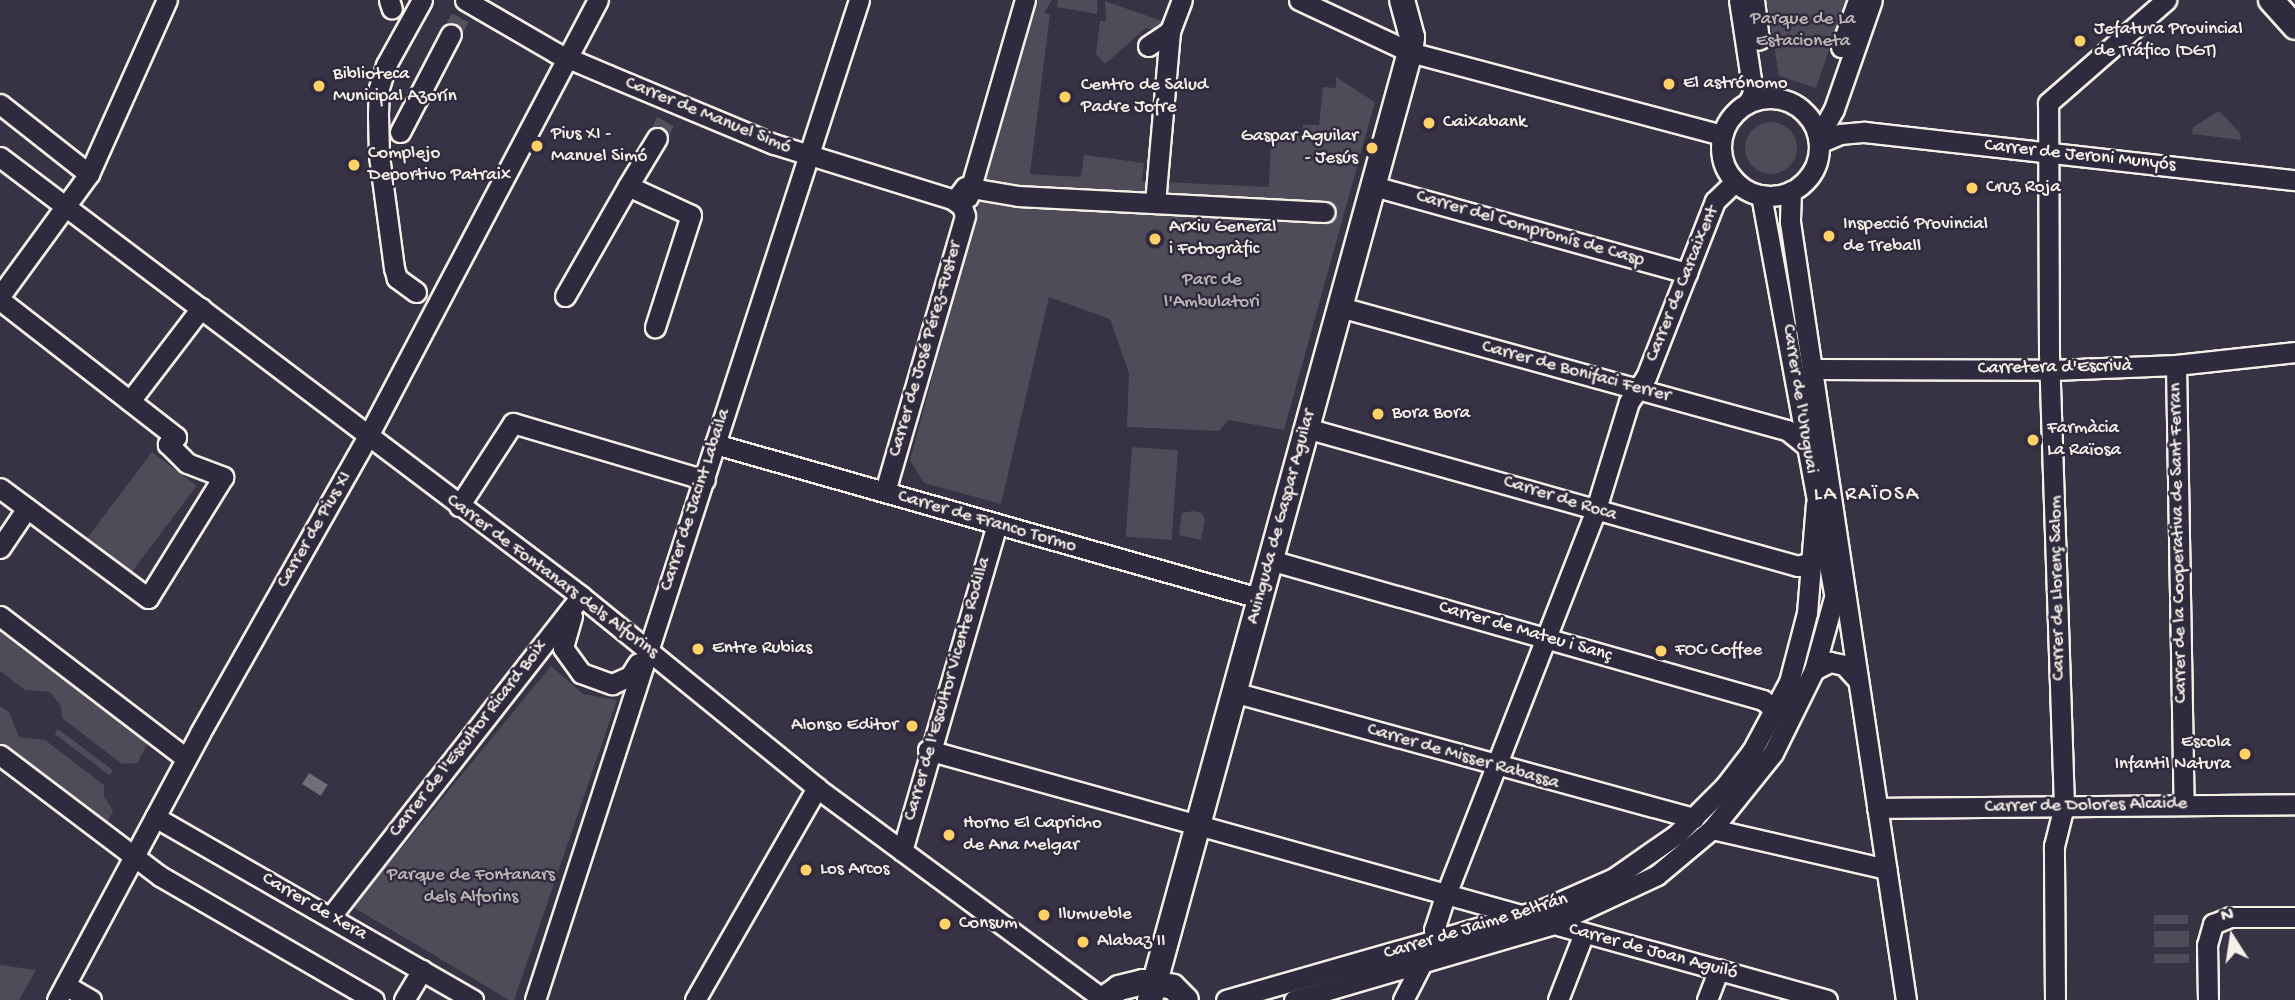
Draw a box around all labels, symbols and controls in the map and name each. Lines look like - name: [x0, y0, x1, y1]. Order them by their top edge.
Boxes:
- park label: Parque de La Estacioneta: [1750, 9, 1856, 53]
- place label: Jefatura Provincial de Tráfico (DGT): [2094, 19, 2243, 63]
- marker: Jefatura Provincial de Tráfico (DGT): [2072, 33, 2088, 49]
- place label: Biblioteca Municipal Azorín: [333, 64, 457, 108]
- street label: Carrer de Manuel Simó: [622, 72, 794, 160]
- place label: El astrónomo: [1683, 73, 1788, 95]
- place label: Centro de Salud Padre Jofre: [1081, 75, 1208, 119]
- marker: El astrónomo: [1661, 76, 1677, 92]
- marker: Biblioteca Municipal Azorín: [311, 78, 327, 94]
- marker: Centro de Salud Padre Jofre: [1055, 87, 1075, 107]
- place label: Caixabank: [1443, 112, 1527, 134]
- marker: Caixabank: [1421, 115, 1437, 131]
- place label: Pius XI - Manuel Simó: [551, 124, 647, 168]
- place label: Gaspar Aguilar - Jesús: [1241, 126, 1358, 170]
- street label: Carrer de Jeroni Munyós: [1983, 135, 2177, 177]
- marker: Pius XI - Manuel Simó: [529, 138, 545, 154]
- marker: Gaspar Aguilar - Jesús: [1364, 140, 1380, 156]
- place label: Complejo Deportivo Patraix: [368, 143, 511, 187]
- marker: Complejo Deportivo Patraix: [346, 157, 362, 173]
- place label: Cruz Roja: [1986, 177, 2061, 199]
- marker: Cruz Roja: [1964, 180, 1980, 196]
- street label: Carrer del Compromís de Casp: [1413, 185, 1647, 273]
- street label: Carrer de Carcaixent: [1641, 203, 1725, 365]
- place label: Inspecció Provincial de Treball: [1843, 214, 1988, 258]
- place label: Arxiu General i Fotogràfic: [1169, 217, 1277, 261]
- marker: Inspecció Provincial de Treball: [1821, 228, 1837, 244]
- marker: Arxiu General i Fotogràfic: [1147, 231, 1163, 247]
- street label: Carrer de José Pérez-Fuster: [884, 239, 968, 459]
- park label: Parc de l'Ambulatori: [1164, 270, 1260, 314]
- street label: Carrer de l'Uruguai: [1776, 323, 1822, 475]
- street label: Carrer de Bonifaci Ferrer: [1479, 336, 1673, 408]
- street label: Carretera d'Escrivà: [1978, 355, 2132, 381]
- street label: Carrer de la Cooperativa de Sant Ferran: [2165, 383, 2193, 703]
- place label: Bora Bora: [1392, 403, 1470, 425]
- street label: Carrer de Jacint Labaila: [656, 406, 736, 594]
- marker: Bora Bora: [1370, 406, 1386, 422]
- street label: Avinguda de Gaspar Aguilar: [1242, 407, 1322, 627]
- place label: Farmàcia La Raïosa: [2047, 418, 2121, 462]
- marker: Farmàcia La Raïosa: [2025, 432, 2041, 448]
- street label: Carrer de Pius XI: [273, 468, 357, 592]
- street label: Carrer de Roca: [1500, 471, 1620, 527]
- district label: LA RAÏOSA: [1815, 483, 1919, 509]
- street label: Carrer de Franco Tormo: [895, 486, 1079, 558]
- street label: Carrer de Fontanars dels Alforins: [441, 490, 663, 664]
- street label: Carrer de Llorenç Salom: [2045, 495, 2071, 681]
- street label: Carrer de l'Escultor Vicente Rodilla: [899, 555, 997, 823]
- street label: Carrer de Mateu i Sanç: [1436, 596, 1614, 668]
- street label: Carrer de l'Escultor Ricard Boix: [385, 636, 553, 842]
- place label: Entre Rubias: [712, 638, 812, 660]
- place label: FOC Coffee: [1675, 640, 1762, 662]
- marker: Entre Rubias: [690, 641, 706, 657]
- marker: FOC Coffee: [1653, 643, 1669, 659]
- place label: Alonso Editor: [791, 715, 898, 737]
- marker: Alonso Editor: [904, 718, 920, 734]
- street label: Carrer de Misser Rabassa: [1364, 719, 1562, 795]
- place label: Escola Infantil Natura: [2115, 732, 2231, 776]
- marker: Escola Infantil Natura: [2237, 746, 2253, 762]
- street label: Carrer de Dolores Alcaide: [1985, 793, 2187, 819]
- place label: Horno El Capricho de Ana Melgar: [963, 813, 1102, 857]
- marker: Horno El Capricho de Ana Melgar: [941, 827, 957, 843]
- place label: Los Arcos: [820, 859, 890, 881]
- marker: Los Arcos: [798, 862, 814, 878]
- park label: Parque de Fontanars dels Alforins: [387, 865, 555, 909]
- street label: Carrer de Xera: [257, 868, 371, 946]
- street label: Carrer de Jaime Beltrán: [1381, 888, 1571, 966]
- north arrow: [2197, 902, 2267, 972]
- text: N: [2219, 903, 2236, 929]
- place label: Ilumueble: [1058, 904, 1132, 926]
- marker: Ilumueble: [1036, 907, 1052, 923]
- place label: Consum: [959, 913, 1018, 935]
- marker: Consum: [937, 916, 953, 932]
- street label: Carrer de Joan Aguiló: [1566, 918, 1740, 986]
- place label: Alabaz II: [1097, 931, 1166, 953]
- marker: Alabaz II: [1075, 934, 1091, 950]

